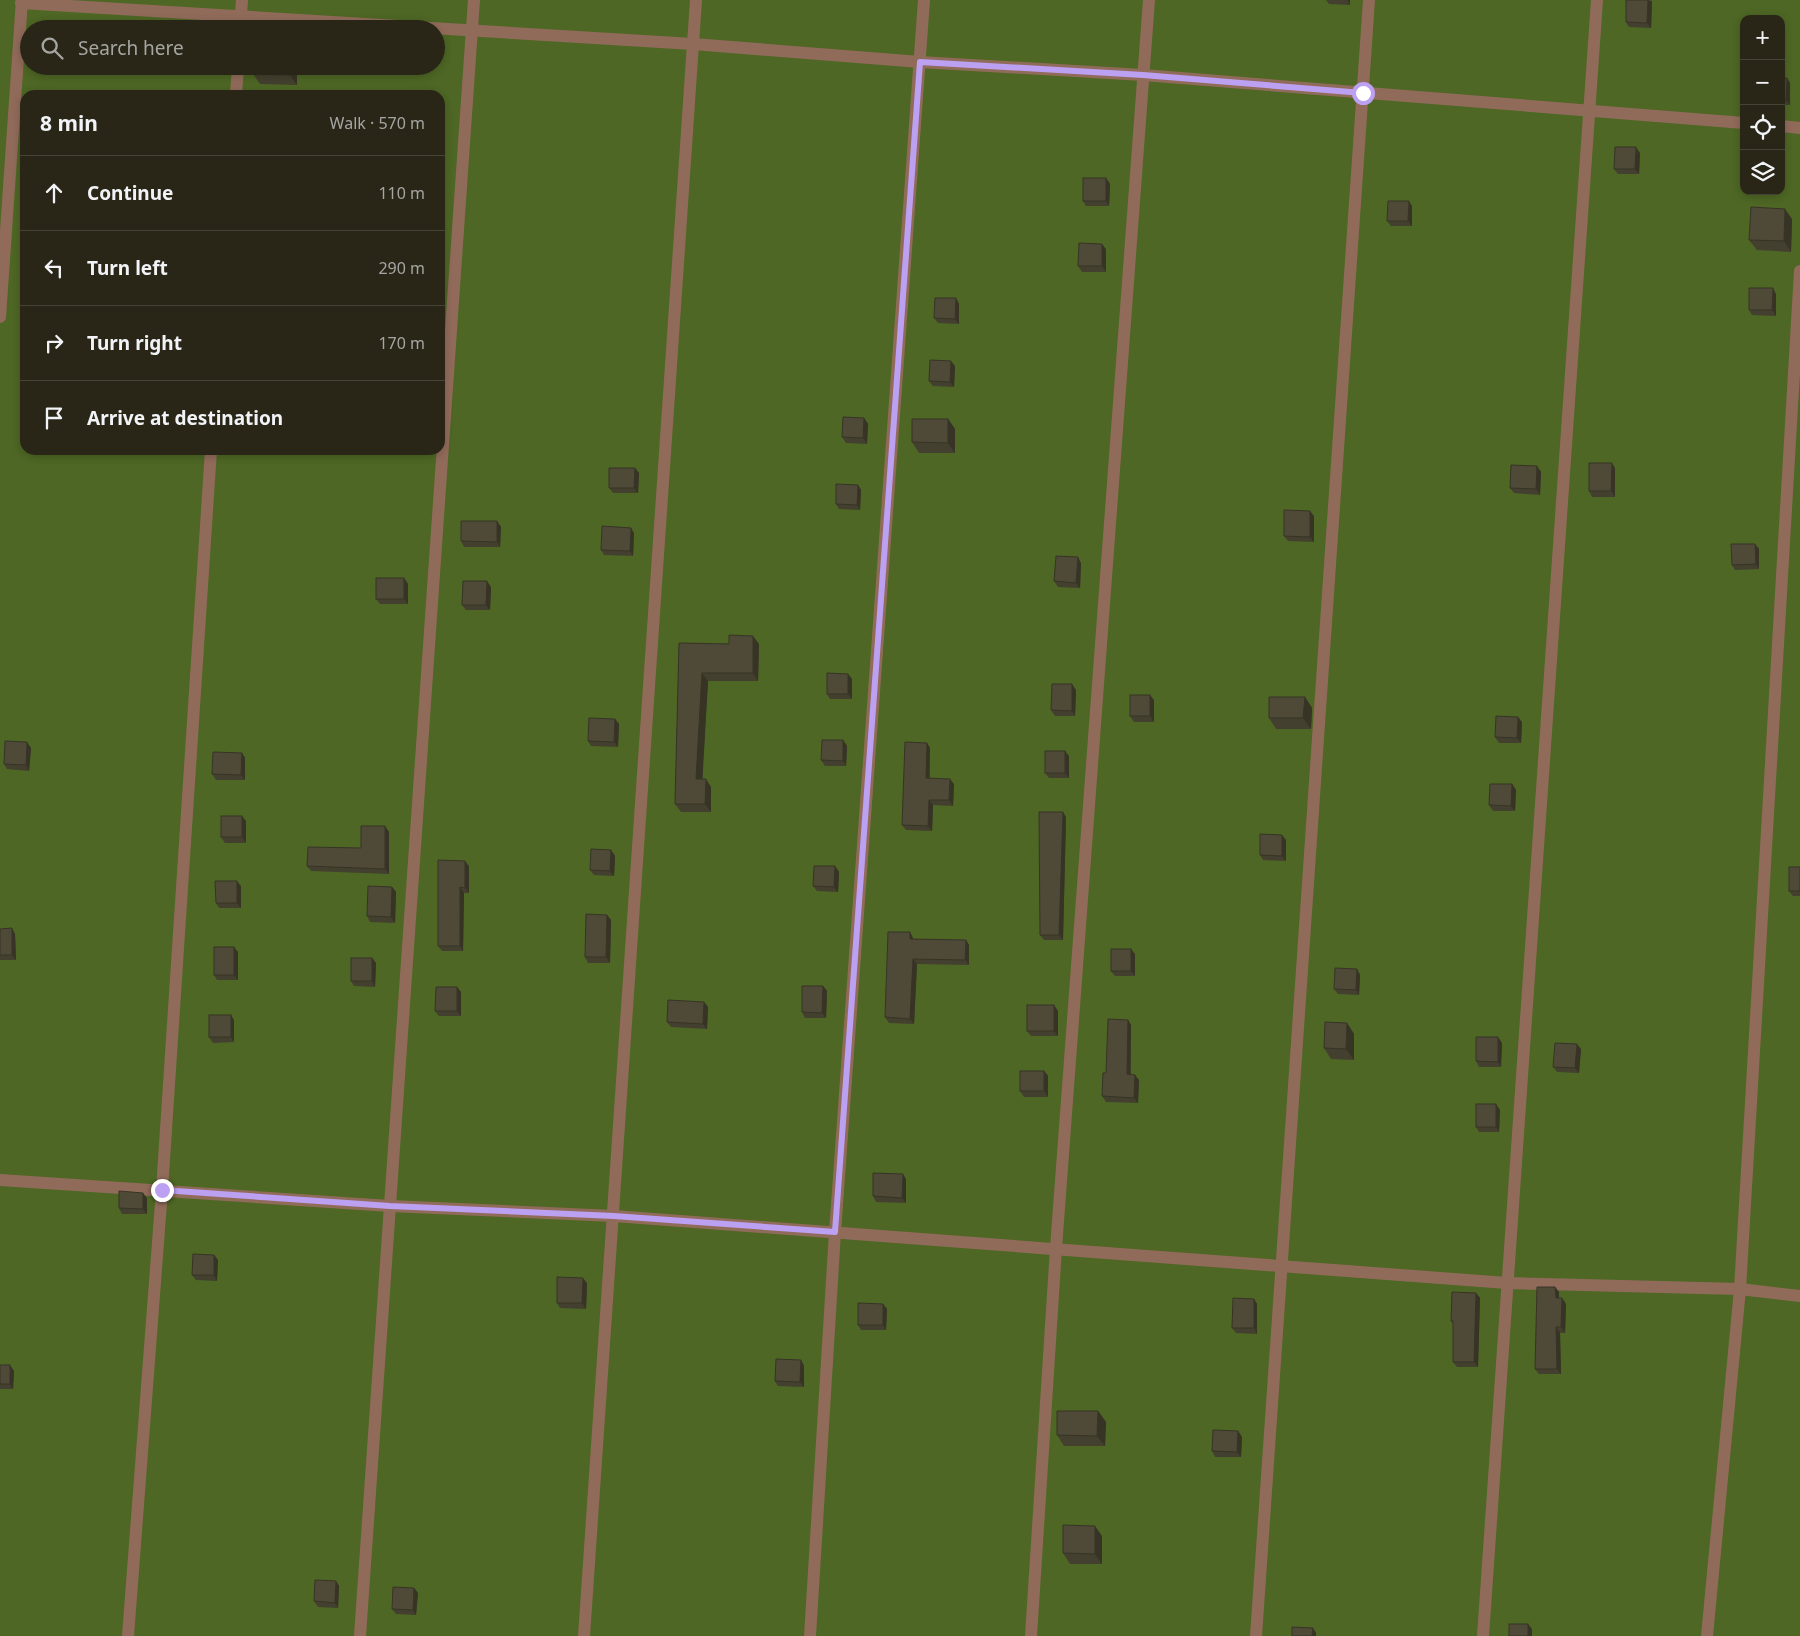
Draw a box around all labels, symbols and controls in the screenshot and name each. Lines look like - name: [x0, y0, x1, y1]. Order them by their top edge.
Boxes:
- map controls: [1740, 15, 1785, 195]
- button: +: [1740, 15, 1785, 60]
- search box: [20, 20, 445, 75]
- icon: search: [38, 34, 66, 62]
- text: Search here: [78, 35, 184, 61]
- button: −: [1740, 60, 1785, 105]
- route start: [1352, 82, 1375, 105]
- button: locate: [1740, 105, 1785, 150]
- text: 8 min: [40, 109, 98, 137]
- text: Walk · 570 m: [330, 112, 425, 134]
- button: layers: [1740, 150, 1785, 195]
- icon: ahead: [40, 179, 68, 207]
- text: Continue: [87, 180, 173, 206]
- text: 110 m: [378, 182, 425, 204]
- icon: left: [40, 254, 68, 282]
- text: Turn left: [87, 255, 168, 281]
- text: 290 m: [378, 257, 425, 279]
- icon: right: [40, 329, 68, 357]
- text: Turn right: [87, 330, 182, 356]
- text: 170 m: [378, 332, 425, 354]
- icon: arrive: [40, 404, 68, 432]
- text: Arrive at destination: [87, 405, 283, 431]
- route end: [151, 1179, 174, 1202]

